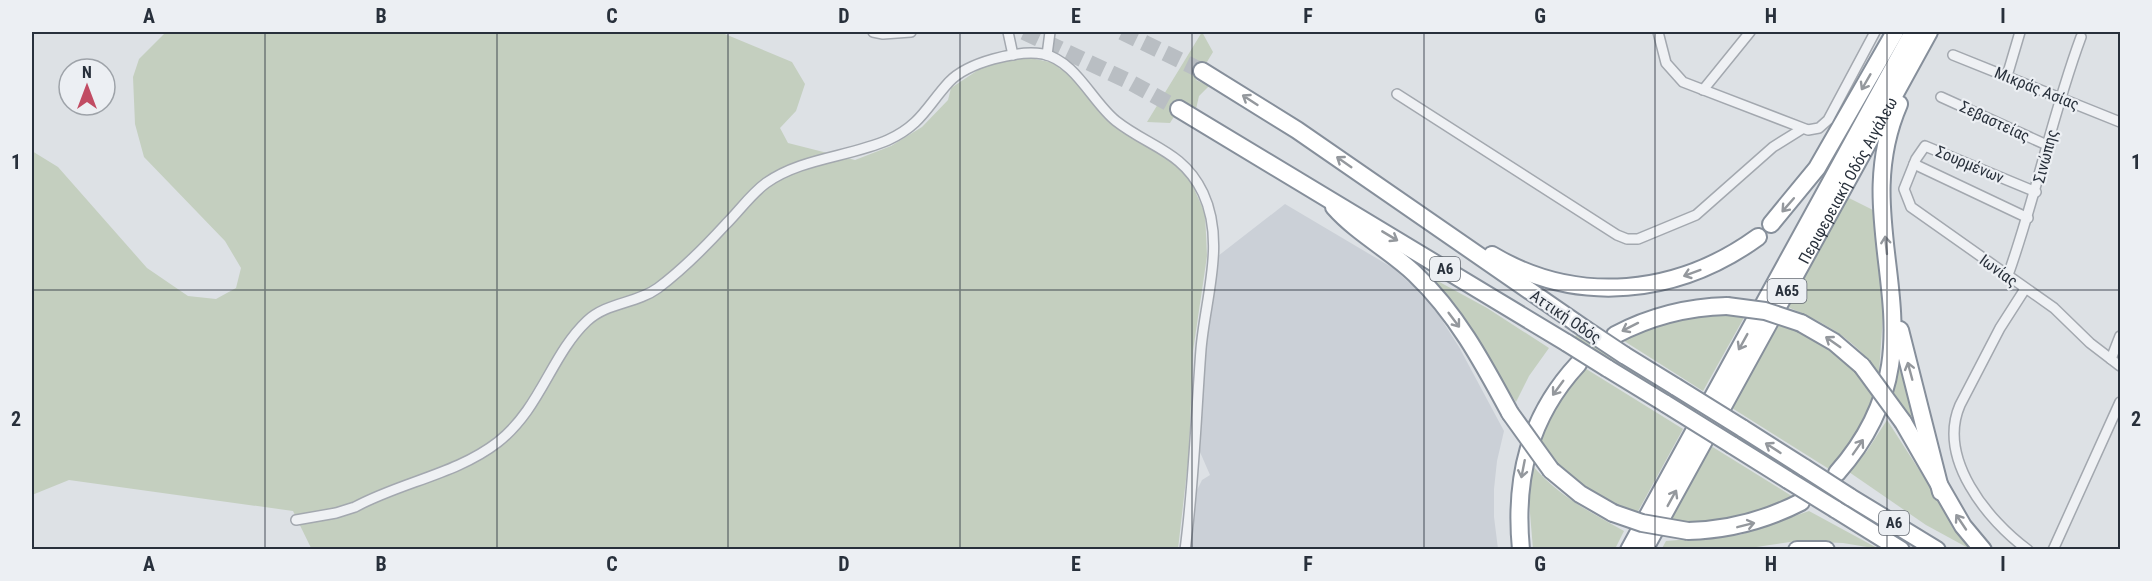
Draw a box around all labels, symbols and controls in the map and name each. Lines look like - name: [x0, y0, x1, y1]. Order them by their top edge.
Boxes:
- text: A: [143, 4, 155, 28]
- text: B: [375, 4, 387, 28]
- text: C: [606, 4, 618, 28]
- text: D: [838, 4, 850, 28]
- text: E: [1071, 4, 1081, 28]
- text: F: [1303, 4, 1313, 28]
- text: G: [1534, 4, 1546, 28]
- text: H: [1765, 4, 1777, 28]
- text: I: [2000, 4, 2006, 28]
- north arrow: [57, 57, 117, 117]
- text: N: [82, 63, 92, 82]
- street label: Μικράς Ασίας: [1992, 63, 2082, 114]
- one-way arrow: [1859, 73, 1871, 90]
- one-way arrow: [1242, 93, 1259, 105]
- street label: Περιφερειακή Οδός Αιγάλεω: [1794, 94, 1901, 267]
- street label: Σεβαστείας: [1957, 97, 2033, 146]
- street label: Σινώπης: [2029, 127, 2062, 185]
- street label: Σουρμένων: [1933, 142, 2007, 187]
- text: 1: [11, 150, 21, 174]
- text: 1: [2131, 150, 2141, 174]
- one-way arrow: [1336, 156, 1353, 168]
- one-way arrow: [1781, 197, 1795, 212]
- one-way arrow: [1381, 230, 1398, 242]
- one-way arrow: [1881, 236, 1892, 256]
- street label: Ιωνίας: [1976, 250, 2021, 291]
- road number: Α6: [1430, 257, 1460, 281]
- one-way arrow: [1683, 268, 1702, 279]
- road number: Α65: [1768, 279, 1806, 303]
- street label: Αττική Οδός: [1527, 286, 1605, 347]
- one-way arrow: [1448, 311, 1461, 327]
- one-way arrow: [1621, 322, 1639, 333]
- one-way arrow: [1737, 333, 1749, 350]
- one-way arrow: [1826, 336, 1842, 348]
- one-way arrow: [1904, 361, 1915, 380]
- one-way arrow: [1552, 379, 1564, 395]
- text: 2: [11, 407, 21, 431]
- text: 2: [2131, 407, 2141, 431]
- one-way arrow: [1852, 440, 1864, 456]
- one-way arrow: [1765, 442, 1782, 455]
- one-way arrow: [1517, 459, 1528, 478]
- one-way arrow: [1667, 490, 1679, 507]
- road number: Α6: [1879, 511, 1909, 535]
- one-way arrow: [1955, 514, 1967, 531]
- one-way arrow: [1736, 518, 1755, 530]
- text: A: [143, 552, 155, 576]
- text: B: [375, 552, 387, 576]
- text: C: [606, 552, 618, 576]
- text: D: [838, 552, 850, 576]
- text: E: [1071, 552, 1081, 576]
- text: F: [1303, 552, 1313, 576]
- text: G: [1534, 552, 1546, 576]
- text: H: [1765, 552, 1777, 576]
- text: I: [2000, 552, 2006, 576]

